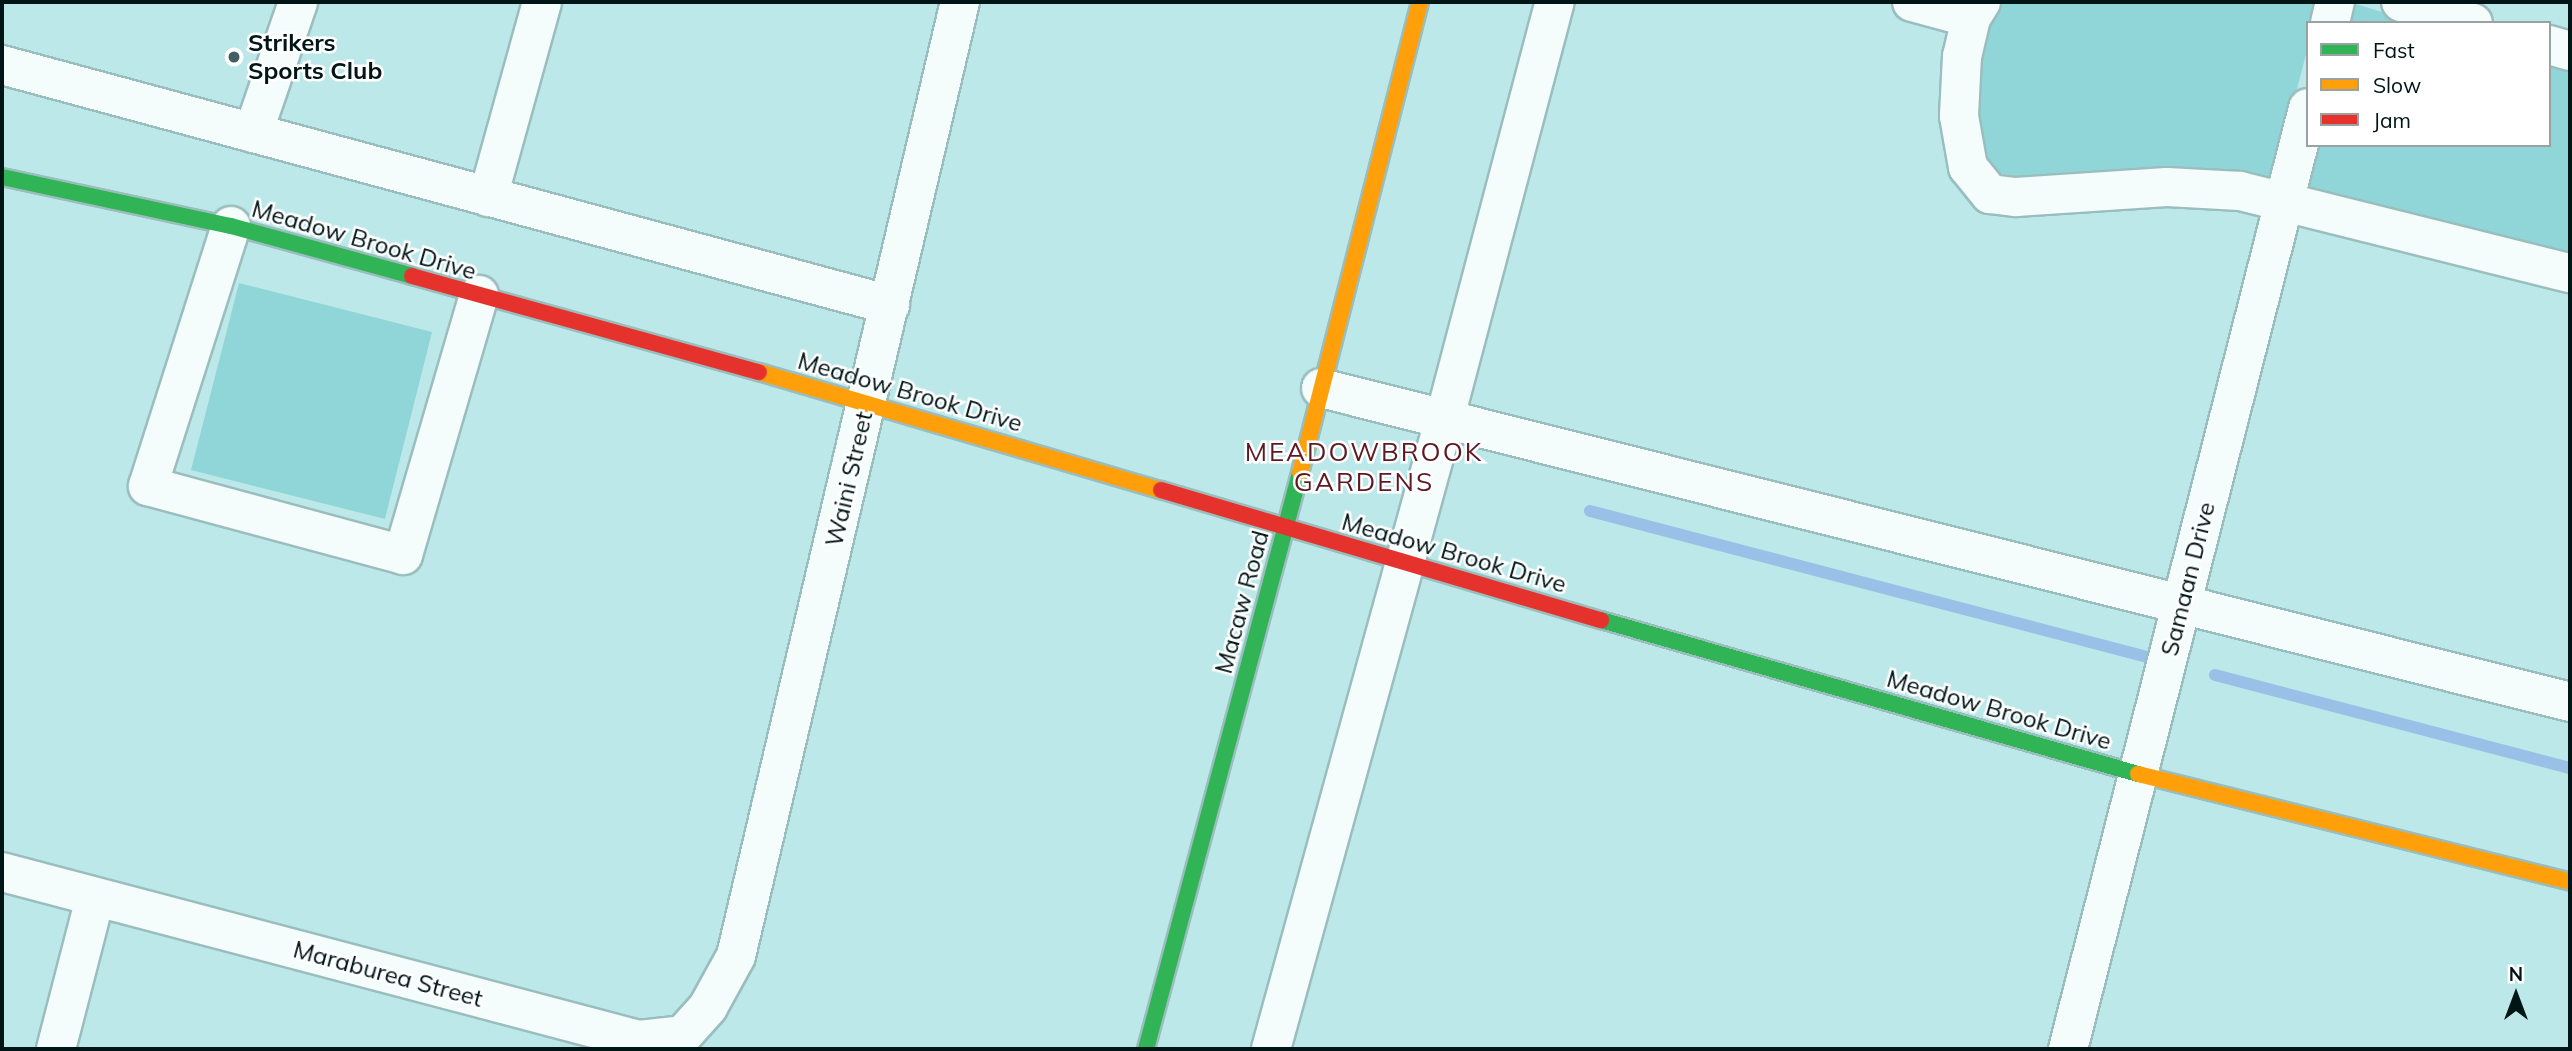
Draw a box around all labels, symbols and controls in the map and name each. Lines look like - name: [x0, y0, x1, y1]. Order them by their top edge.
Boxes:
- legend: [2306, 21, 2551, 147]
- place label: Strikers Sports Club: [248, 29, 382, 85]
- text: Fast: [2373, 37, 2415, 63]
- marker: Strikers Sports Club: [226, 49, 242, 65]
- text: Slow: [2373, 72, 2421, 98]
- text: Jam: [2373, 107, 2411, 133]
- street label: Meadow Brook Drive: [249, 194, 479, 286]
- street label: Meadow Brook Drive: [795, 346, 1025, 438]
- street label: Waini Street: [819, 409, 879, 549]
- district label: MEADOWBROOK GARDENS: [1246, 436, 1482, 498]
- street label: Samaan Drive: [2155, 499, 2221, 659]
- street label: Meadow Brook Drive: [1339, 507, 1569, 599]
- street label: Macaw Road: [1209, 527, 1275, 677]
- street label: Meadow Brook Drive: [1884, 664, 2114, 756]
- street label: Maraburea Street: [290, 935, 486, 1013]
- north arrow: [2481, 960, 2551, 1030]
- text: N: [2509, 962, 2523, 986]

